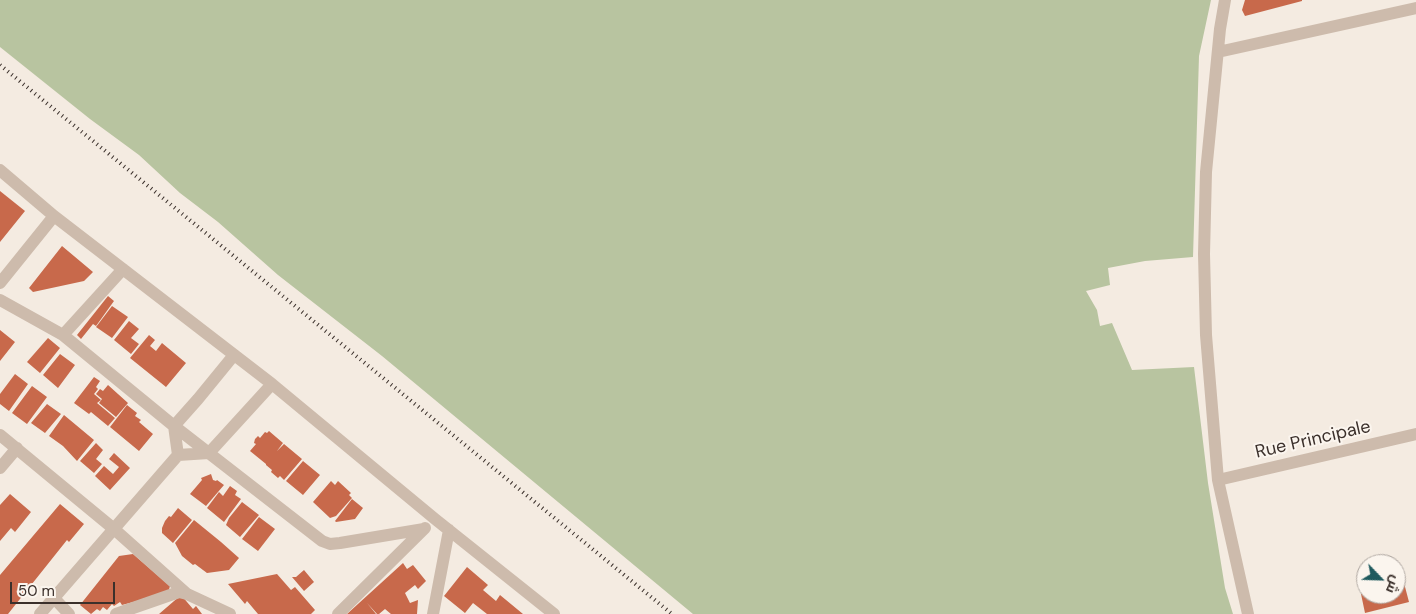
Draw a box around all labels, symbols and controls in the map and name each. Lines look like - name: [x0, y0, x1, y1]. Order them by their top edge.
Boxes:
- street label: Rue Principale: [1253, 416, 1373, 464]
- north arrow: [1356, 554, 1406, 604]
- scale bar: [12, 572, 118, 604]
- text: ش: [1382, 573, 1406, 597]
- text: 50 m: [18, 581, 55, 601]

